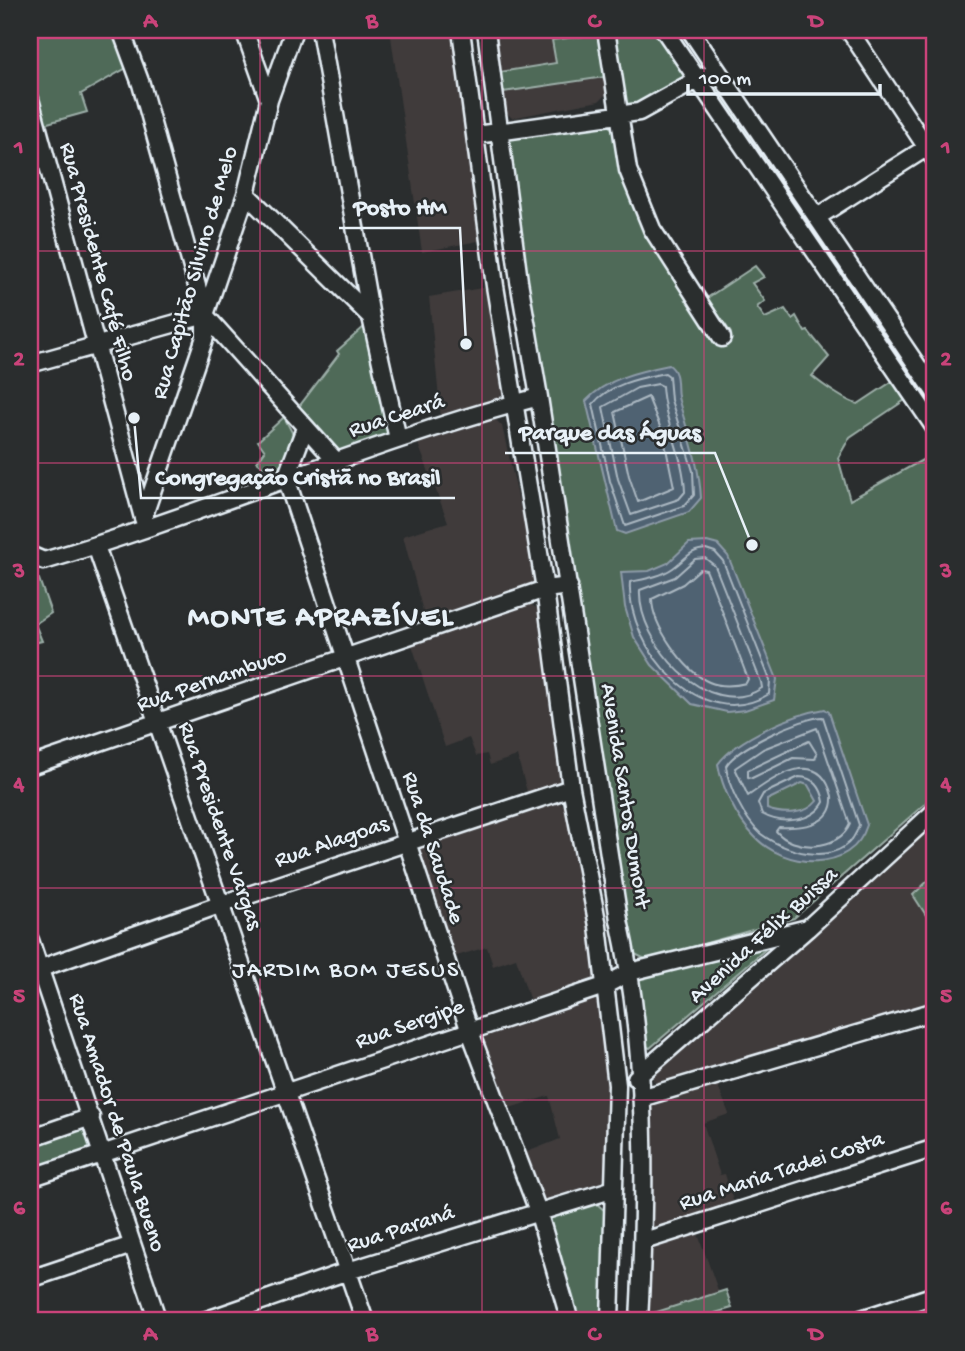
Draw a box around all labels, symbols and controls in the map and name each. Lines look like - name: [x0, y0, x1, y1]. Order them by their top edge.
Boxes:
- text: A: [142, 9, 158, 36]
- text: B: [365, 9, 379, 36]
- text: C: [588, 9, 603, 36]
- text: D: [807, 9, 825, 36]
- scale bar: [688, 52, 881, 96]
- text: 100 m: [698, 68, 751, 93]
- text: 1: [13, 135, 24, 162]
- text: 1: [940, 135, 951, 162]
- street label: Rua Presidente Café Filho: [52, 140, 142, 384]
- street label: Rua Capitão Silvino de Melo: [147, 143, 245, 403]
- callout: Posto HM: [339, 183, 460, 228]
- text: Posto HM: [352, 195, 448, 224]
- text: 2: [13, 347, 25, 374]
- text: 2: [940, 347, 952, 374]
- street label: Rua Ceará: [346, 388, 449, 445]
- callout: Parque das Águas: [505, 408, 715, 453]
- text: Parque das Águas: [517, 420, 702, 449]
- callout: Congregação Cristã no Brasil: [141, 453, 455, 498]
- text: Congregação Cristã no Brasil: [155, 465, 441, 494]
- text: 3: [12, 559, 25, 586]
- text: 3: [939, 559, 952, 586]
- district label: MONTE APRAZÍVEL: [188, 601, 454, 637]
- street label: Rua Pernambuco: [134, 643, 290, 719]
- street label: Avenida Santos Dumont: [593, 682, 655, 912]
- street label: Rua Presidente Vargas: [171, 718, 267, 934]
- street label: Rua da Saudade: [395, 768, 470, 929]
- text: 4: [13, 772, 25, 799]
- text: 4: [940, 772, 952, 799]
- street label: Rua Alagoas: [271, 811, 393, 875]
- street label: Avenida Félix Buissa: [684, 861, 845, 1010]
- district label: JARDIM BOM JESUS: [232, 957, 460, 986]
- text: 5: [13, 984, 25, 1011]
- text: 5: [940, 984, 952, 1011]
- street label: Rua Amador de Paula Bueno: [61, 990, 171, 1256]
- street label: Rua Sergipe: [352, 993, 469, 1056]
- street label: Rua Maria Tadei Costa: [676, 1126, 889, 1218]
- text: 6: [13, 1196, 26, 1223]
- text: 6: [940, 1196, 953, 1223]
- street label: Rua Paraná: [344, 1200, 459, 1260]
- text: A: [142, 1322, 158, 1349]
- text: B: [365, 1322, 379, 1349]
- text: C: [588, 1322, 603, 1349]
- text: D: [807, 1322, 825, 1349]

